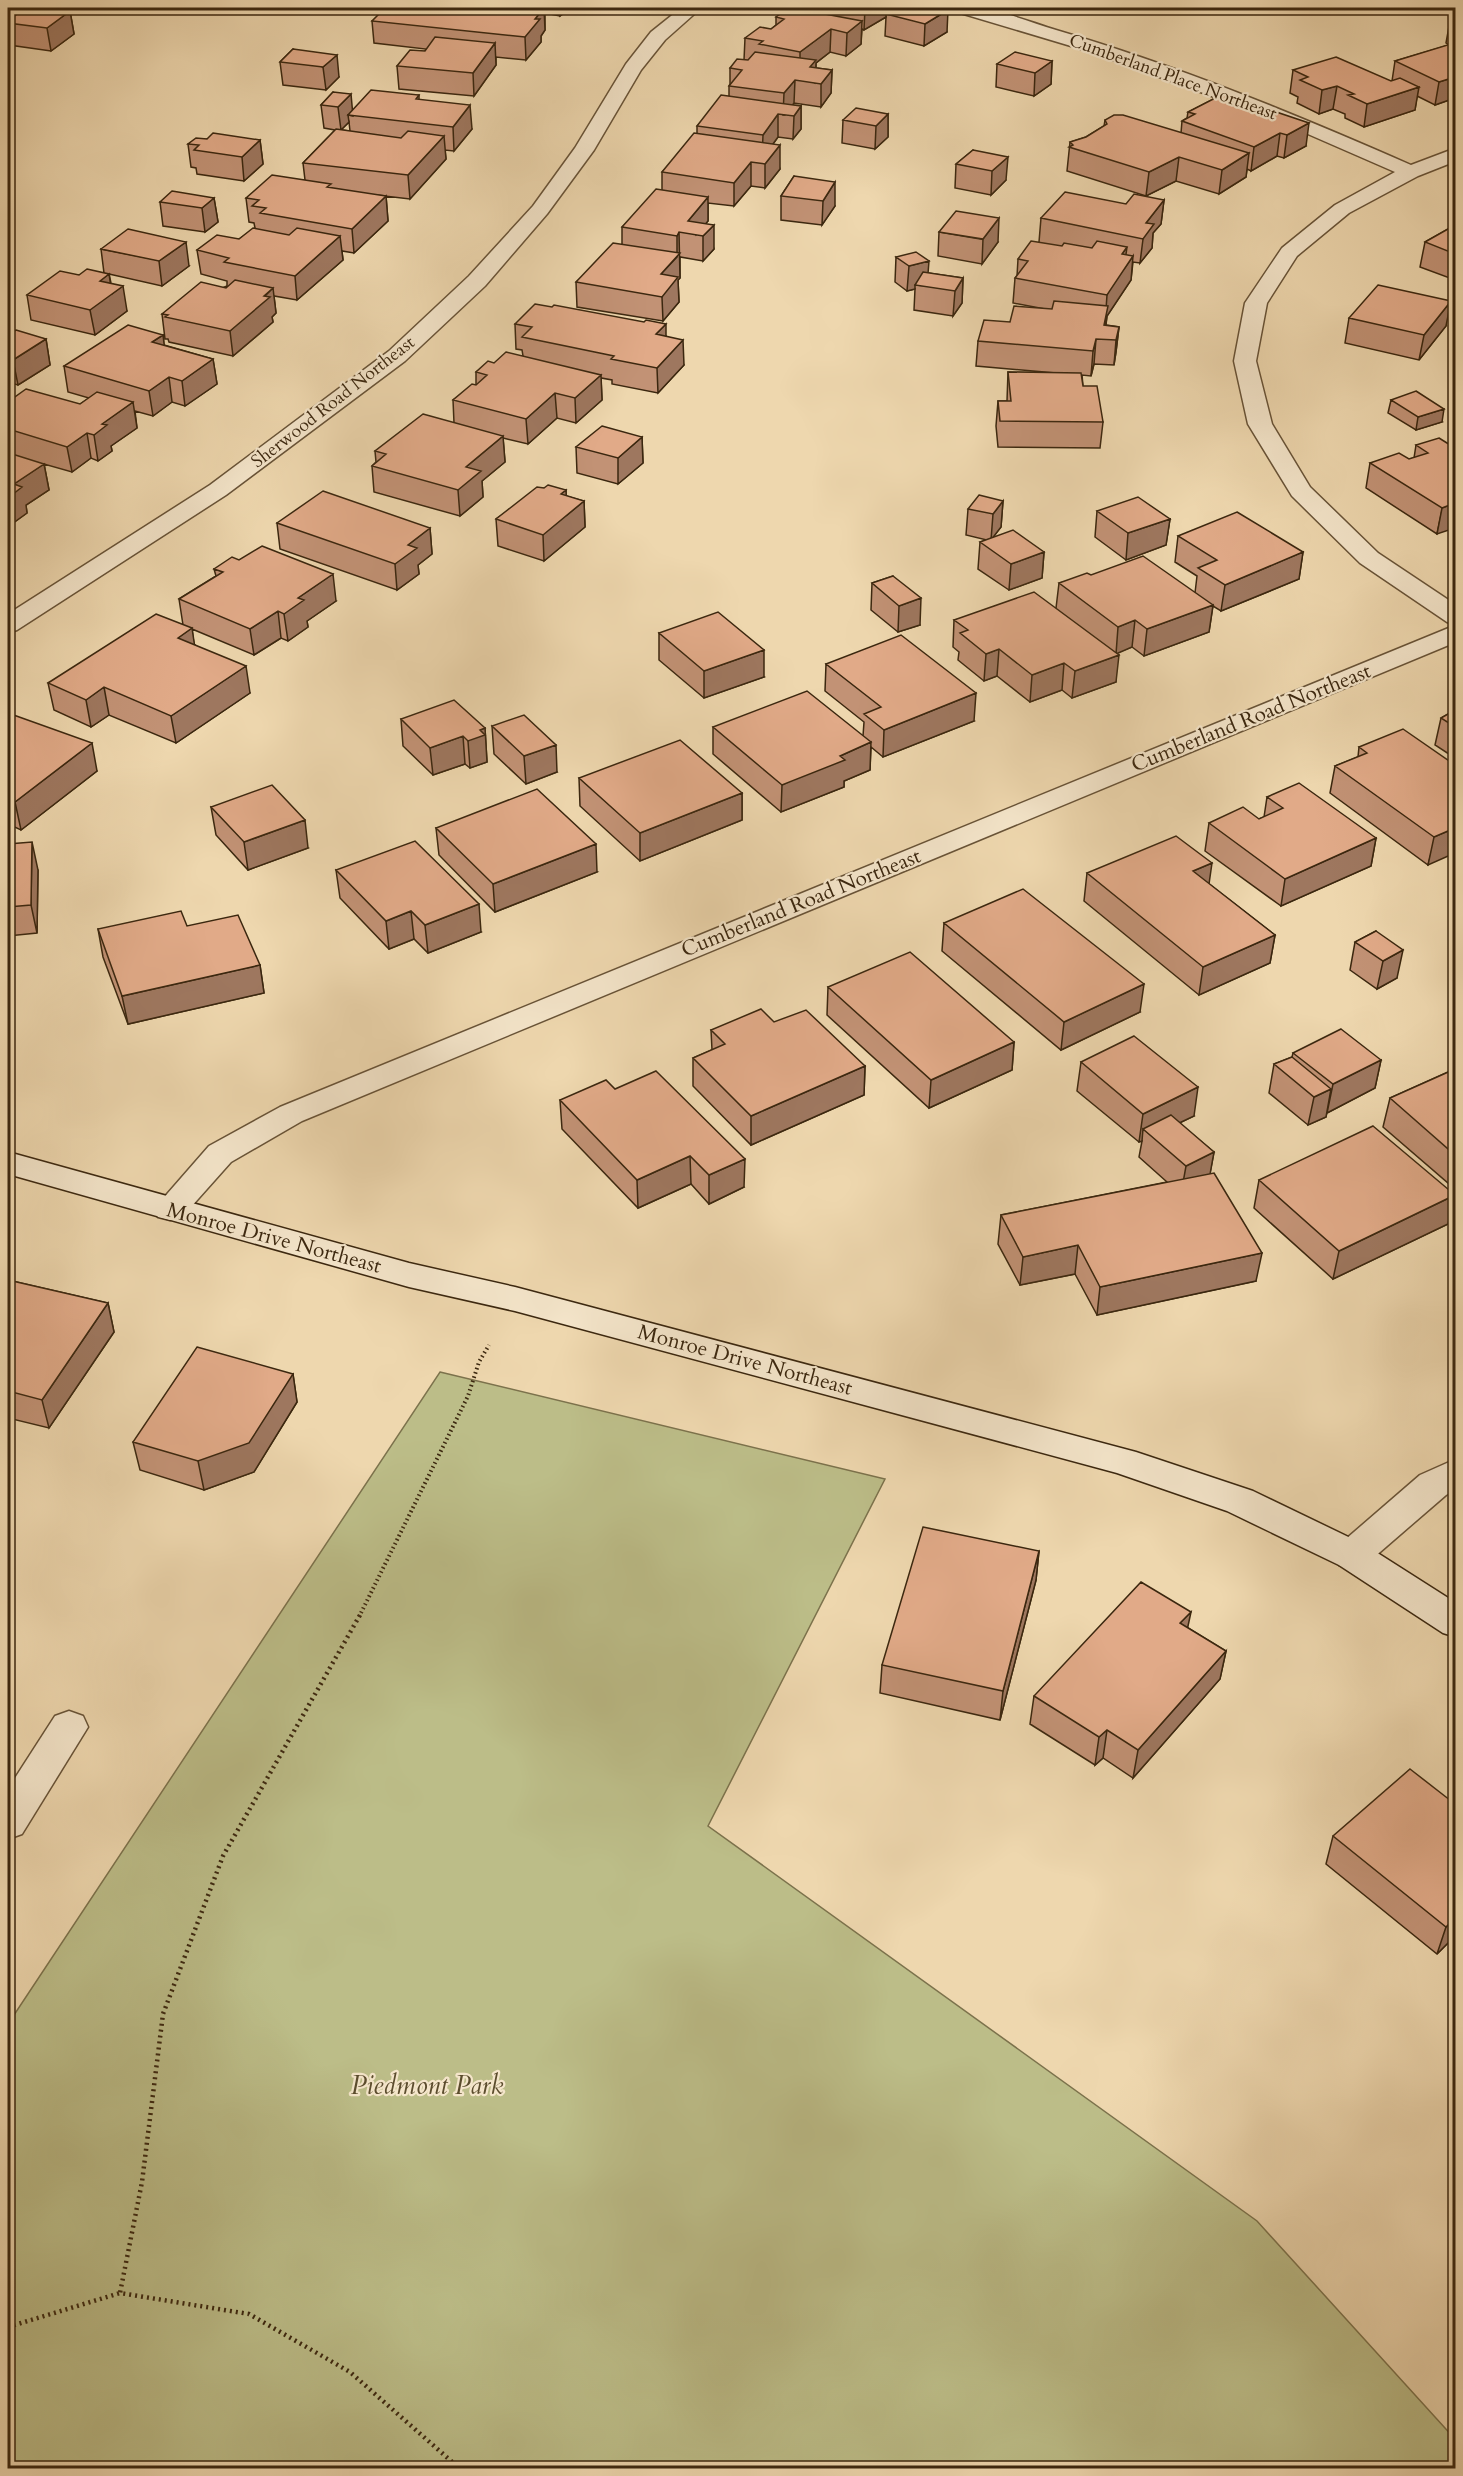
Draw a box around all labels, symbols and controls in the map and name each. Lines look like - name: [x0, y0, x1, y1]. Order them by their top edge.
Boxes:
- street label: Cumberland Place Northeast: [1066, 28, 1281, 126]
- street label: Sherwood Road Northeast: [246, 330, 420, 474]
- street label: Cumberland Road Northeast: [1127, 656, 1376, 779]
- street label: Cumberland Road Northeast: [677, 841, 926, 964]
- street label: Monroe Drive Northeast: [163, 1195, 385, 1281]
- street label: Monroe Drive Northeast: [634, 1317, 856, 1403]
- park label: Piedmont Park: [351, 2068, 503, 2103]

